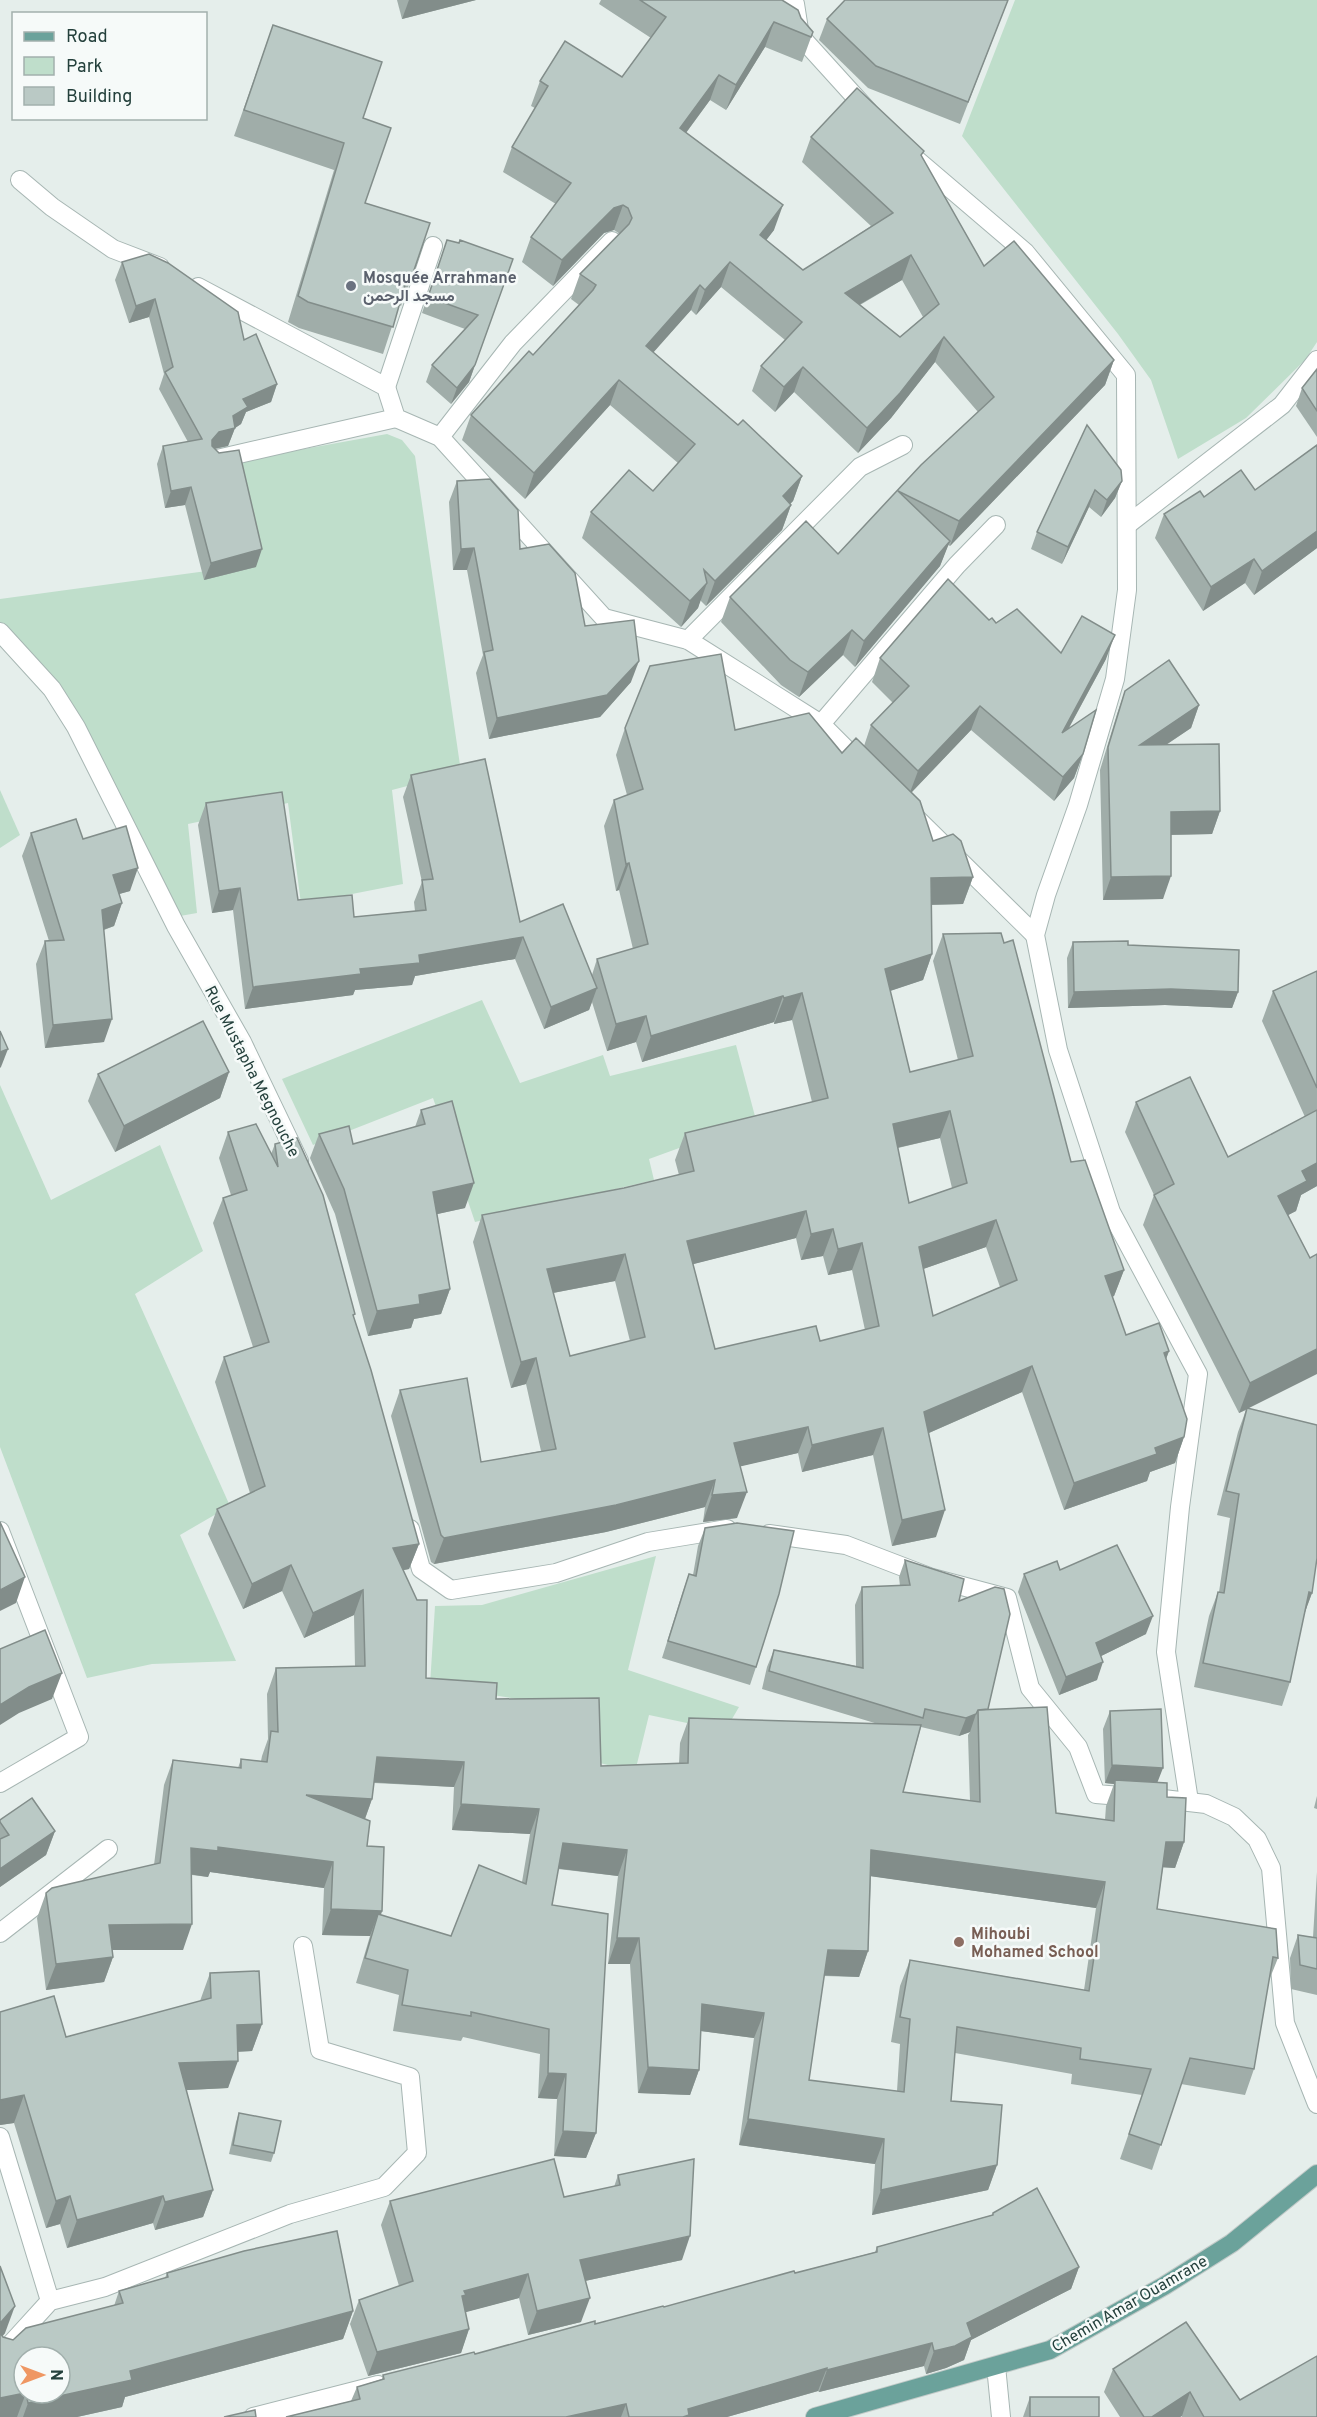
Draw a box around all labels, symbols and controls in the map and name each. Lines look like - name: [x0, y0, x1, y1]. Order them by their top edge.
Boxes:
- legend: [12, 12, 207, 120]
- text: Road: [66, 26, 108, 49]
- text: Park: [66, 56, 103, 79]
- text: Building: [66, 86, 132, 109]
- place label: Mosquée Arrahmane مسجد الرحمن: [363, 269, 517, 307]
- marker: Mosquée Arrahmane مسجد الرحمن: [344, 279, 358, 293]
- street label: Rue Mustapha Megnouche: [199, 983, 303, 1161]
- place label: Mihoubi Mohamed School: [971, 1925, 1099, 1963]
- marker: Mihoubi Mohamed School: [952, 1935, 966, 1949]
- street label: Chemin Amar Ouamrane: [1048, 2252, 1212, 2358]
- north arrow: [12, 2345, 72, 2405]
- text: N: [45, 2369, 65, 2381]

